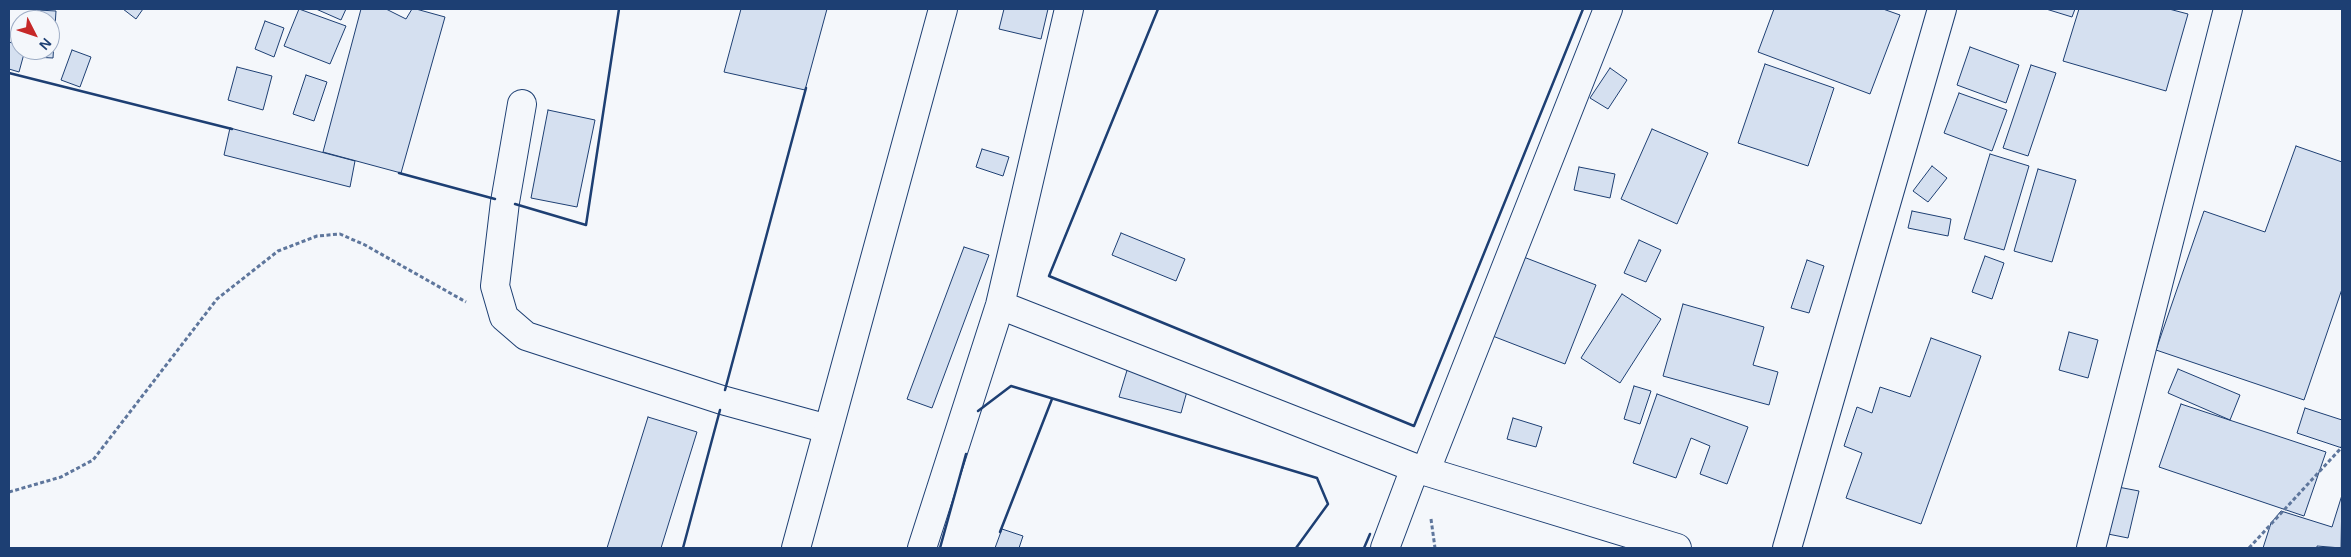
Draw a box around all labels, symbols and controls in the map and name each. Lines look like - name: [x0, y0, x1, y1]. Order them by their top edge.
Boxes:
- north arrow: [10, 10, 60, 60]
- text: N: [36, 35, 55, 53]

